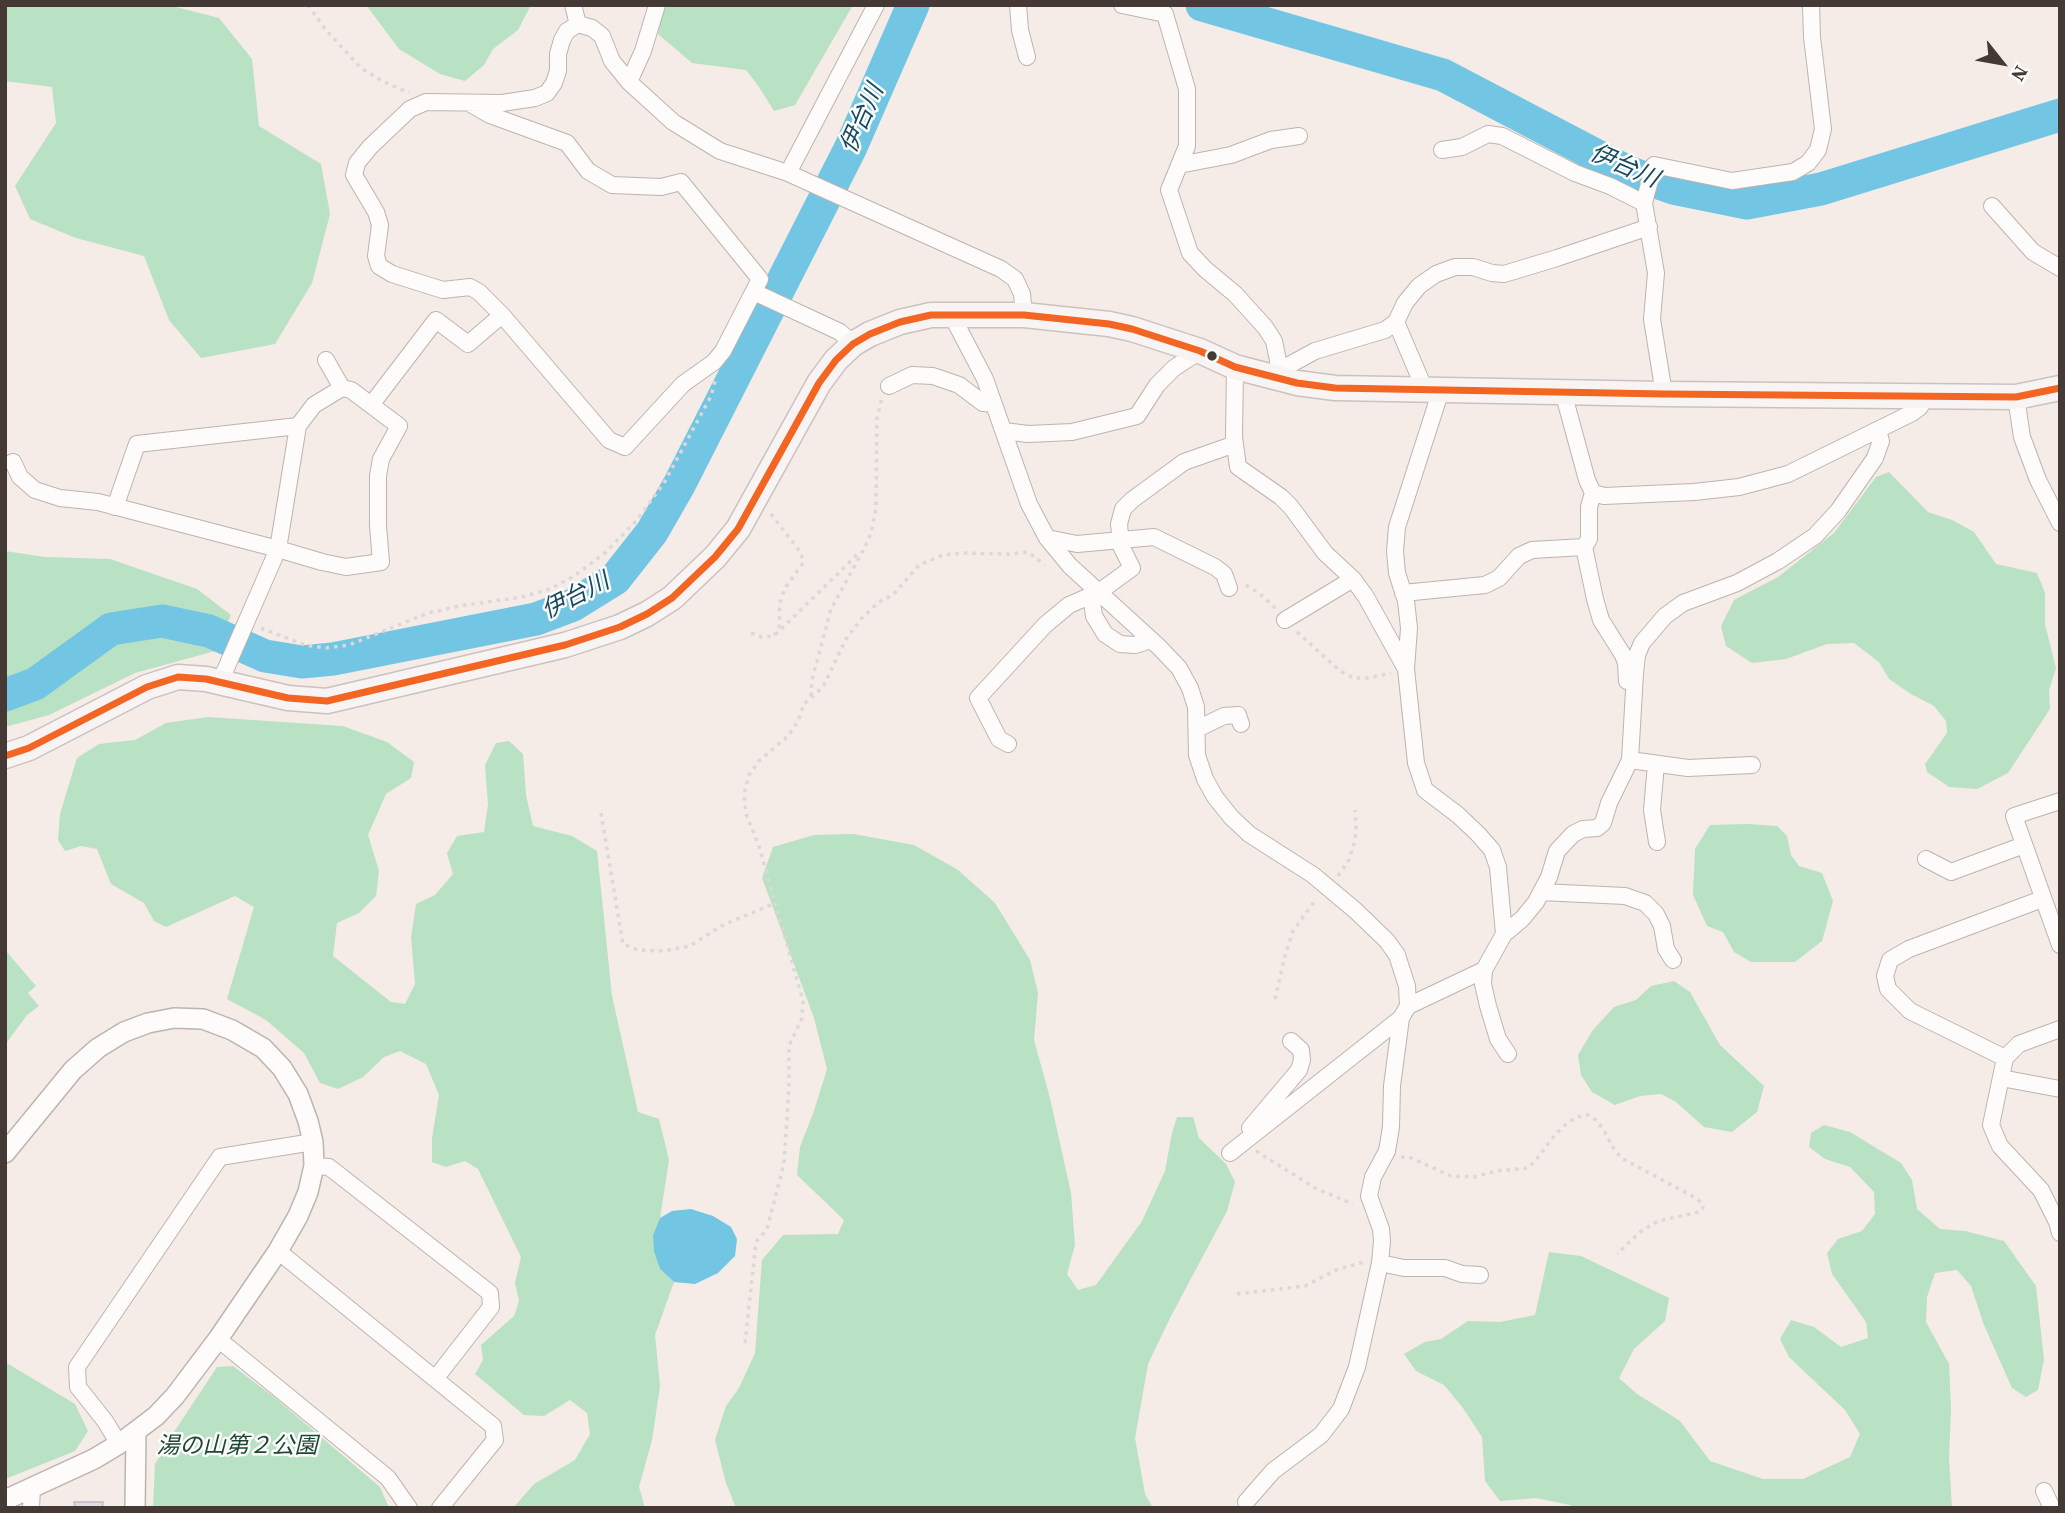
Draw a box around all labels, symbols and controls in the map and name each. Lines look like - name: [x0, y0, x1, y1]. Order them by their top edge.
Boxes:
- north arrow: [1967, 28, 2037, 98]
- text: N: [2005, 61, 2035, 86]
- water label: 伊台川: [835, 80, 891, 158]
- water label: 伊台川: [1585, 139, 1663, 195]
- unlabelled marker: [1205, 349, 1219, 363]
- water label: 伊台川: [537, 568, 615, 626]
- park label: 湯の山第２公園: [157, 1433, 317, 1461]

